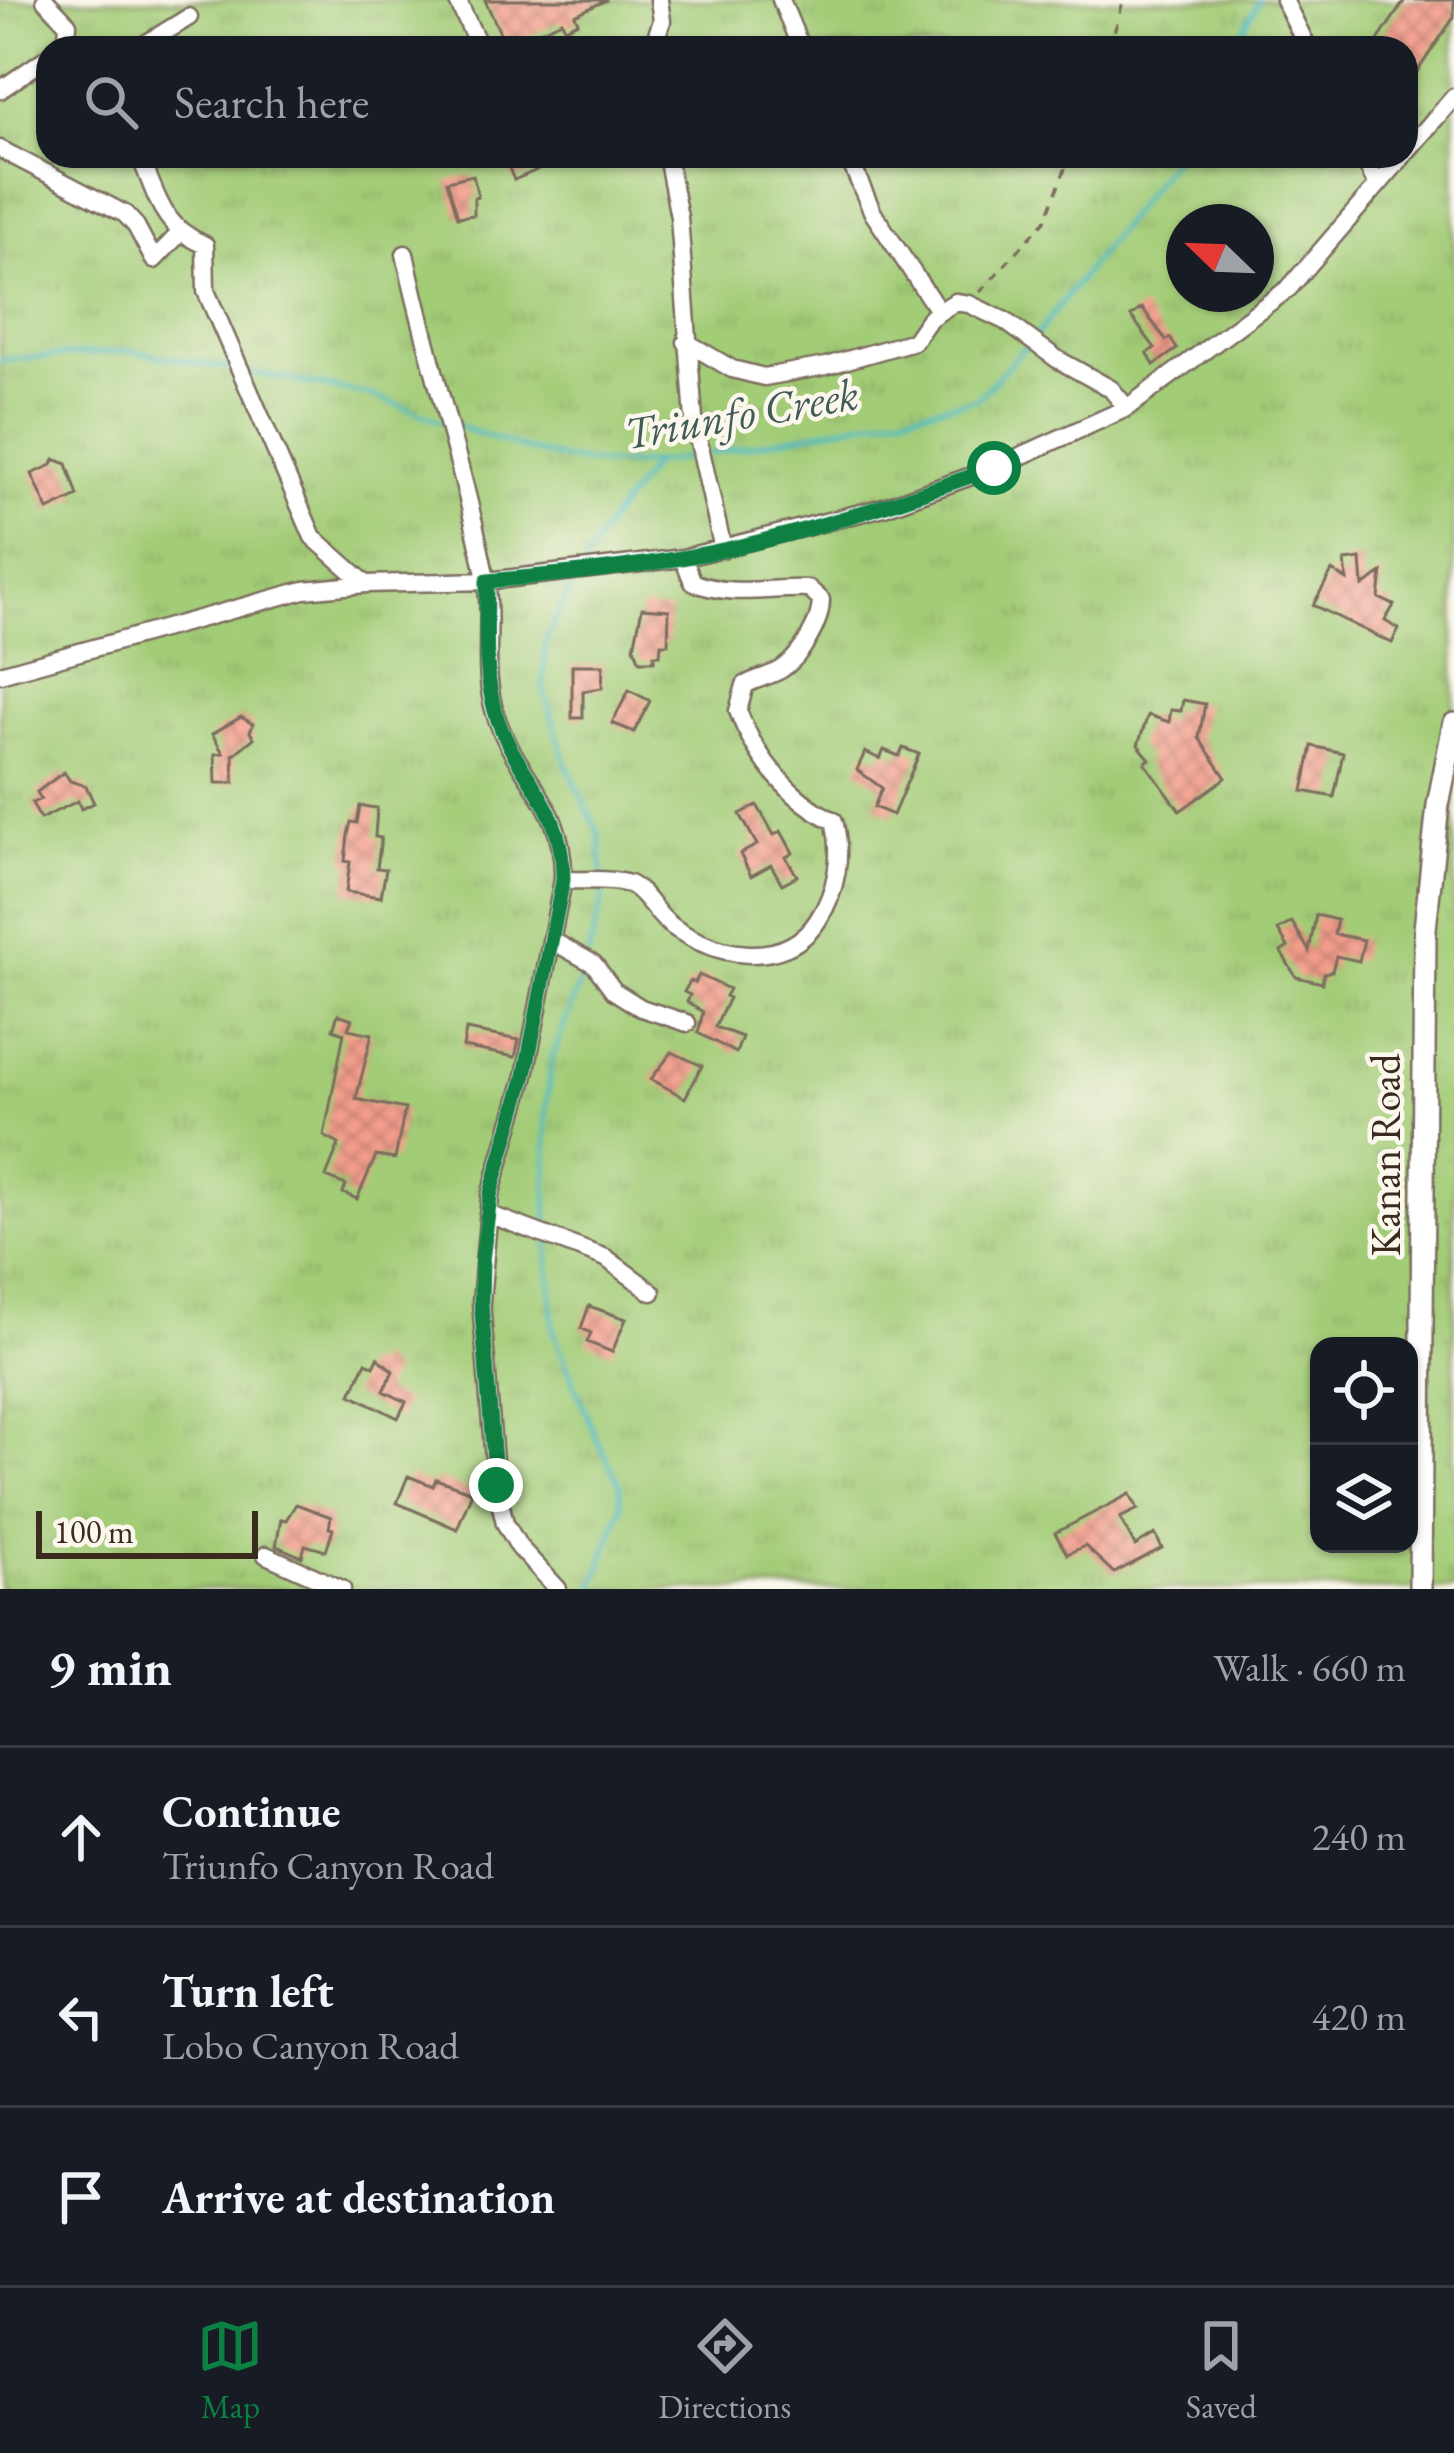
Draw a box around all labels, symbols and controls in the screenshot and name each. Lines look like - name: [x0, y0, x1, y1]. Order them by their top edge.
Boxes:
- search box: [36, 36, 1418, 168]
- icon: search: [78, 69, 144, 135]
- text: Search here: [174, 73, 369, 131]
- north arrow: [1166, 204, 1274, 312]
- water label: Triunfo Creek: [619, 364, 863, 462]
- route start: [967, 441, 1021, 495]
- street label: Kanan Road: [1358, 1053, 1413, 1256]
- map controls: [1310, 1337, 1418, 1553]
- button: locate: [1310, 1337, 1418, 1445]
- button: layers: [1310, 1445, 1418, 1553]
- route end: [469, 1458, 523, 1512]
- scale bar: [36, 1505, 258, 1558]
- text: 100 m: [54, 1510, 134, 1553]
- text: 9 min: [48, 1634, 172, 1700]
- text: Walk · 660 m: [1213, 1642, 1406, 1693]
- text: Continue: [162, 1782, 340, 1840]
- icon: ahead: [48, 1804, 114, 1870]
- text: 240 m: [1312, 1811, 1406, 1862]
- text: Triunfo Canyon Road: [162, 1840, 494, 1891]
- text: Turn left: [162, 1962, 334, 2020]
- icon: left: [48, 1984, 114, 2050]
- text: 420 m: [1312, 1991, 1406, 2042]
- text: Lobo Canyon Road: [162, 2020, 459, 2071]
- icon: arrive: [48, 2164, 114, 2230]
- text: Arrive at destination: [162, 2168, 555, 2226]
- tab: Map: [197, 2313, 263, 2428]
- tab: Directions: [658, 2313, 791, 2428]
- tab: Saved: [1186, 2313, 1257, 2428]

